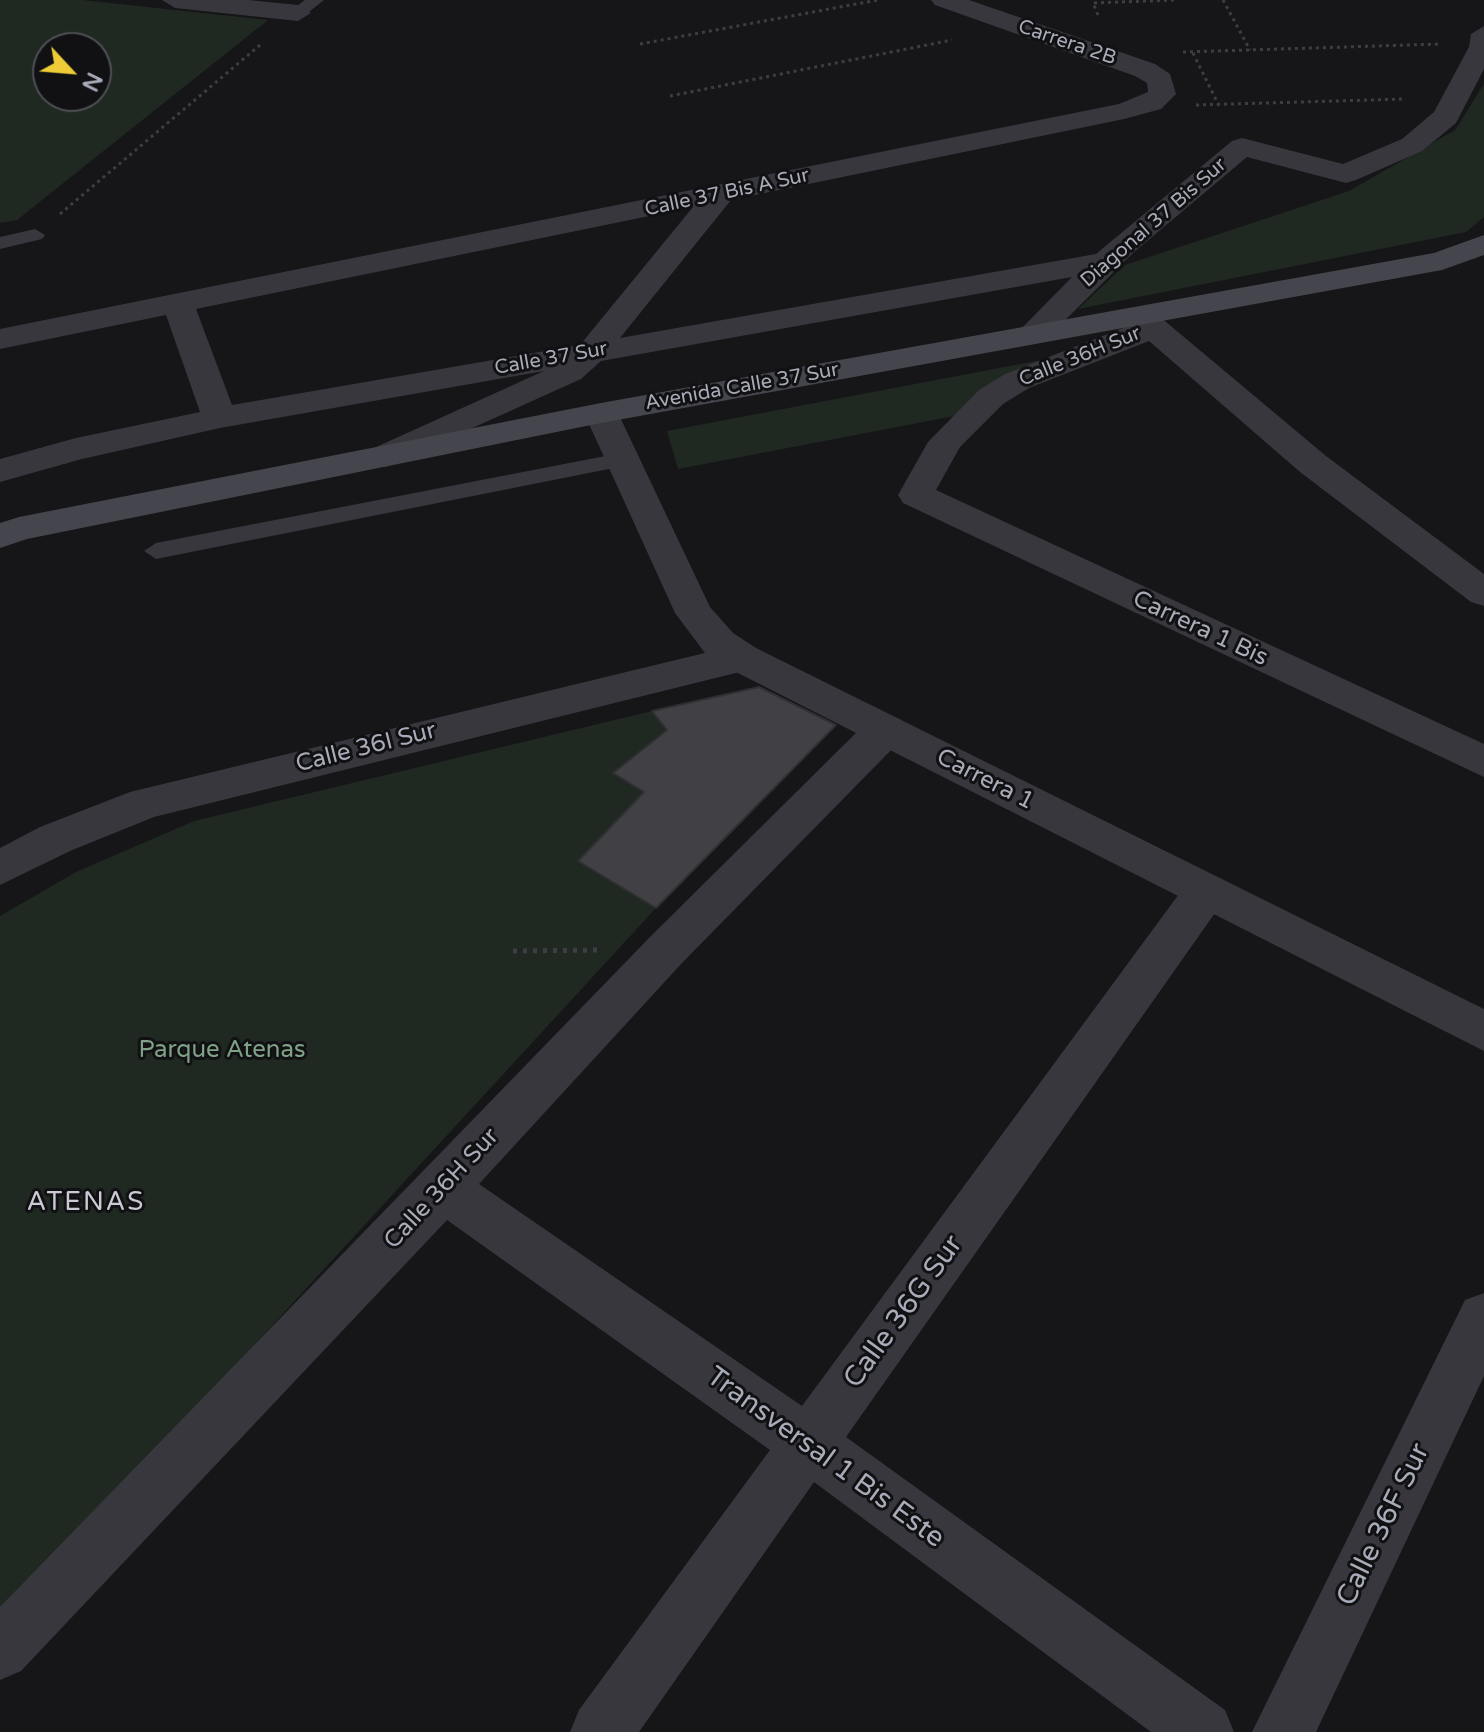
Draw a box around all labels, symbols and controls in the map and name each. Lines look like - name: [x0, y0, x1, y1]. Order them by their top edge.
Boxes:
- street label: Carrera 2B: [1015, 15, 1119, 71]
- north arrow: [32, 32, 112, 112]
- text: N: [76, 68, 107, 95]
- street label: Diagonal 37 Bis Sur: [1076, 153, 1232, 293]
- street label: Calle 37 Bis A Sur: [643, 164, 811, 222]
- street label: Calle 36H Sur: [1016, 322, 1144, 392]
- street label: Calle 37 Sur: [493, 337, 609, 381]
- street label: Avenida Calle 37 Sur: [643, 358, 841, 416]
- street label: Carrera 1 Bis: [1128, 585, 1272, 673]
- street label: Calle 36I Sur: [293, 717, 439, 779]
- street label: Carrera 1: [931, 743, 1039, 817]
- park label: Parque Atenas: [139, 1037, 305, 1065]
- street label: Calle 36H Sur: [379, 1123, 505, 1255]
- district label: ATENAS: [27, 1187, 145, 1219]
- street label: Calle 36G Sur: [837, 1229, 971, 1395]
- street label: Transversal 1 Bis Este: [699, 1360, 951, 1556]
- street label: Calle 36F Sur: [1330, 1438, 1438, 1612]

